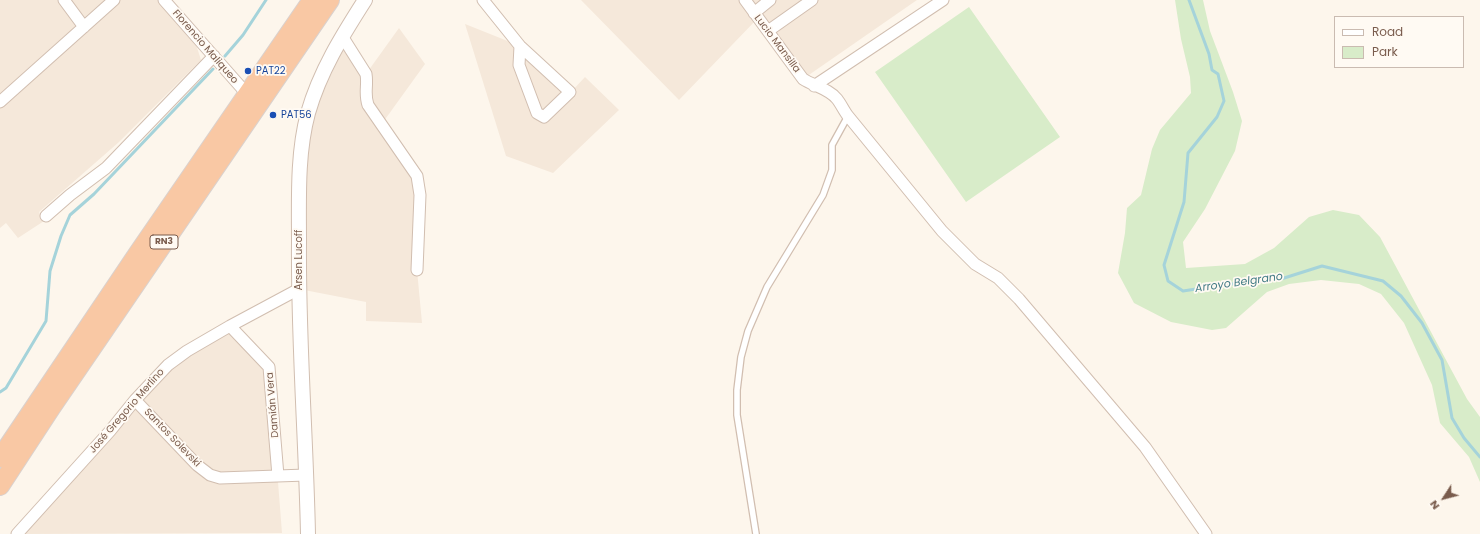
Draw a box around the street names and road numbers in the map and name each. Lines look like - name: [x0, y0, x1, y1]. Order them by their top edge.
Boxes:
- street label: Florencio Maliqueo: [170, 8, 240, 86]
- street label: Lucio Mansilla: [751, 13, 803, 75]
- street label: Arsen Lucoff: [293, 230, 305, 290]
- road number: RN3: [150, 235, 178, 249]
- street label: José Gregorio Merlino: [87, 366, 167, 456]
- street label: Damián Vera: [264, 372, 282, 438]
- street label: Santos Solevski: [141, 406, 203, 470]

